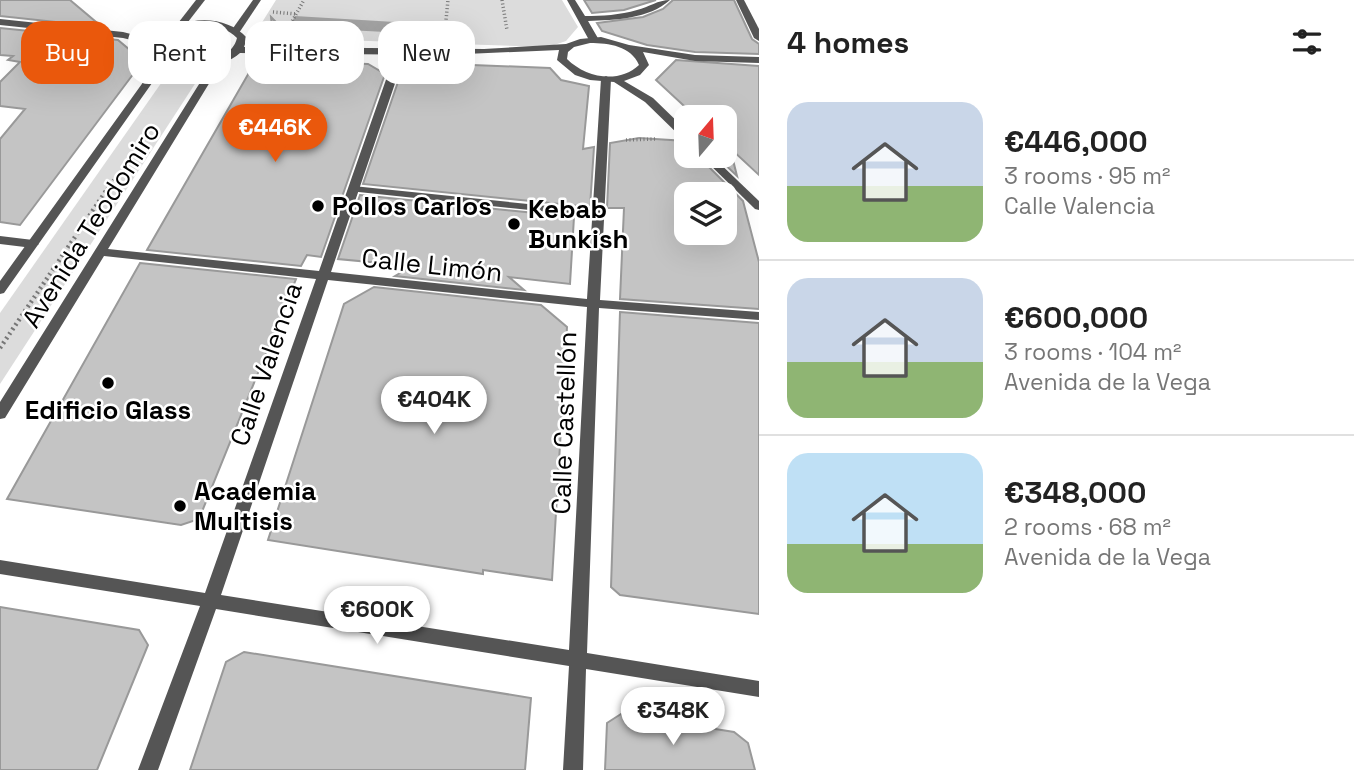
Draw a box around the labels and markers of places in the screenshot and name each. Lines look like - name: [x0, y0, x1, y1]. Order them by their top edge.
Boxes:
- pin: €446K: [226, 104, 324, 164]
- place label: Pollos Carlos: [332, 189, 492, 223]
- place label: Kebab Bunkish: [528, 192, 629, 256]
- marker: Pollos Carlos: [310, 198, 326, 214]
- marker: Kebab Bunkish: [506, 216, 522, 232]
- marker: Edificio Glass: [100, 375, 116, 391]
- pin: €404K: [385, 376, 483, 436]
- place label: Edificio Glass: [25, 393, 191, 427]
- place label: Academia Multisis: [194, 474, 316, 538]
- marker: Academia Multisis: [172, 498, 188, 514]
- pin: €600K: [328, 586, 426, 646]
- pin: €348K: [624, 688, 722, 747]

